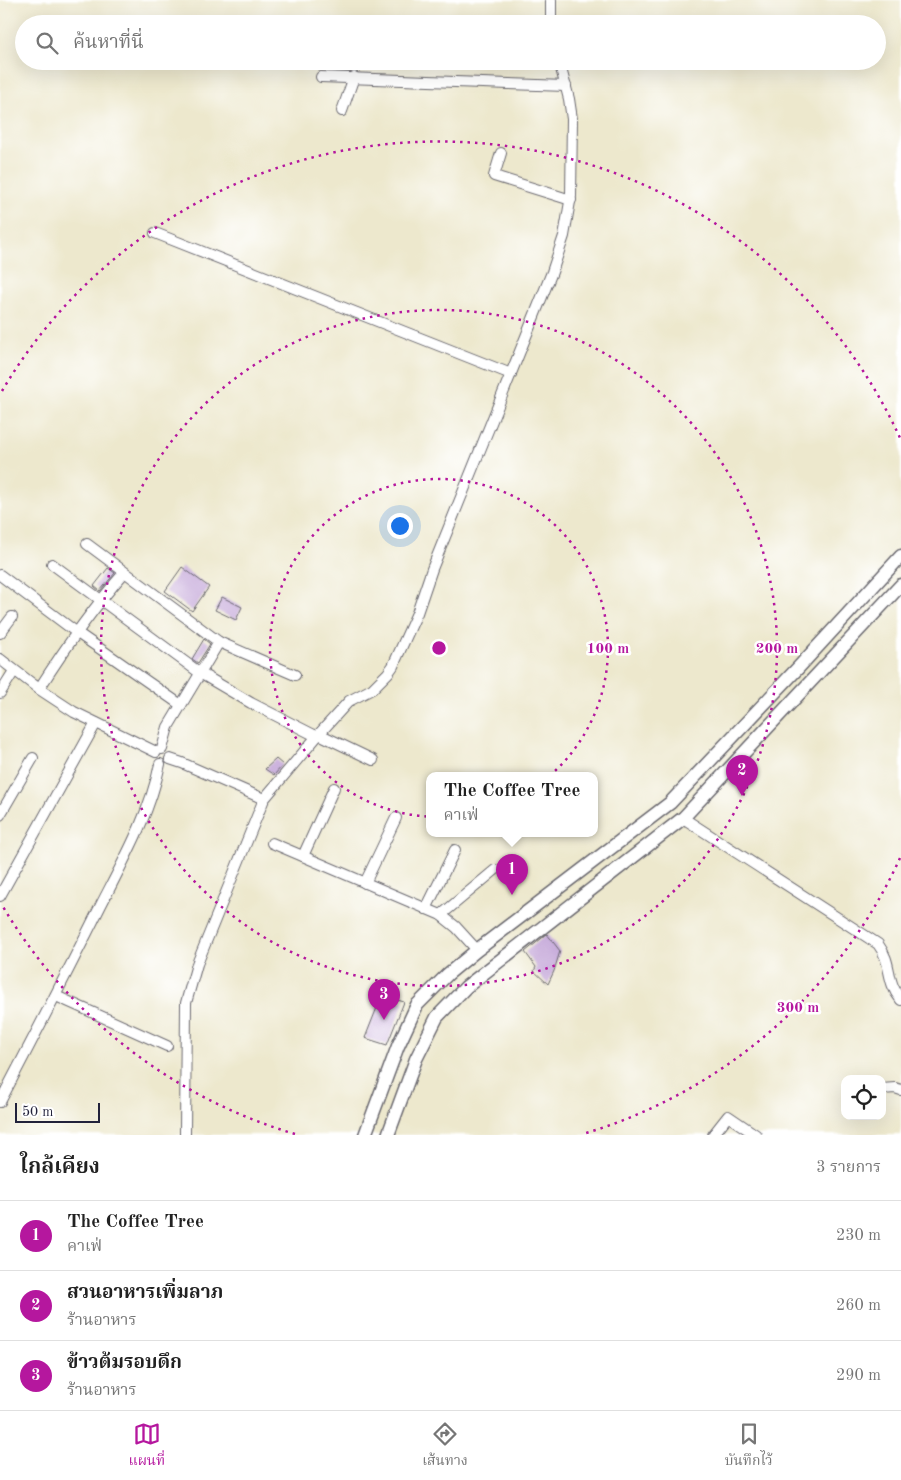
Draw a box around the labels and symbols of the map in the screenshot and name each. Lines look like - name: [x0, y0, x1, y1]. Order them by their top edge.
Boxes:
- your location: [387, 513, 413, 539]
- centre of rings: [430, 639, 448, 657]
- text: 100 m: [587, 642, 629, 657]
- text: 200 m: [756, 642, 798, 657]
- pin: 2: [726, 755, 758, 796]
- pin: 1: [496, 854, 528, 895]
- pin: 3: [368, 979, 400, 1020]
- text: 300 m: [777, 1001, 819, 1016]
- scale bar: [15, 1100, 100, 1123]

